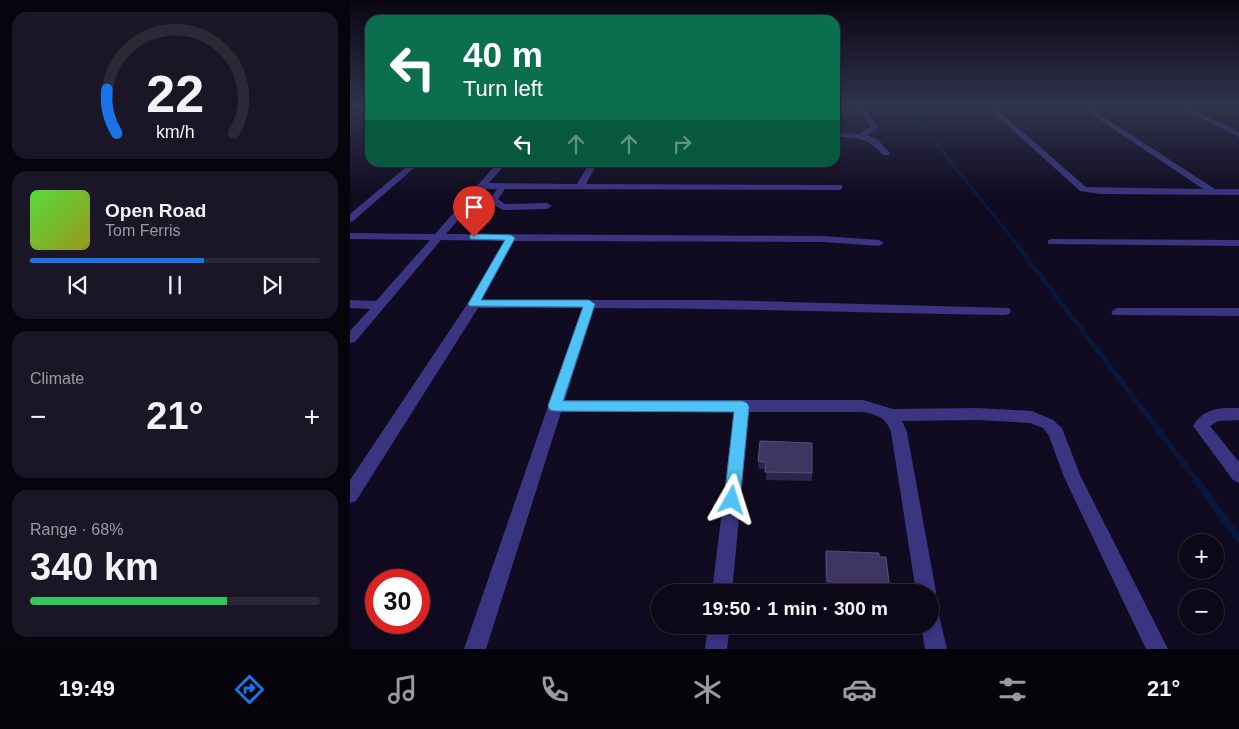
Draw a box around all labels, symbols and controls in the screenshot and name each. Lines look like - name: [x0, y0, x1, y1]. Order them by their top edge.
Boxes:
- icon: left: [380, 35, 445, 100]
- text: 40 m: [463, 35, 543, 74]
- text: 22: [146, 65, 204, 123]
- text: Turn left: [463, 76, 543, 101]
- text: km/h: [156, 122, 194, 142]
- icon: left: [509, 130, 537, 158]
- icon: ahead: [562, 130, 590, 158]
- icon: ahead: [615, 130, 643, 158]
- icon: right: [668, 130, 696, 158]
- pin: [453, 186, 495, 237]
- icon: arrive: [460, 193, 488, 221]
- text: Open Road: [105, 200, 206, 221]
- text: Tom Ferris: [105, 222, 181, 239]
- icon: previous: [64, 271, 92, 299]
- icon: pause: [161, 271, 189, 299]
- icon: next: [258, 271, 286, 299]
- text: Climate: [30, 370, 84, 387]
- text: 21°: [146, 395, 204, 437]
- text: −: [30, 401, 46, 432]
- text: +: [304, 401, 320, 432]
- position arrow: [705, 473, 757, 525]
- text: Range · 68%: [30, 521, 123, 538]
- map controls: [1179, 534, 1224, 634]
- button: +: [1179, 534, 1224, 579]
- text: 340 km: [30, 546, 159, 588]
- speed limit sign: 30: [365, 569, 430, 634]
- button: −: [1179, 589, 1224, 634]
- text: 19:50 · 1 min · 300 m: [702, 598, 888, 619]
- icon: directions: [232, 672, 267, 707]
- icon: music: [385, 672, 420, 707]
- icon: phone: [537, 672, 572, 707]
- icon: climate: [690, 672, 725, 707]
- icon: car: [842, 672, 877, 707]
- icon: filters: [995, 672, 1030, 707]
- text: 19:49: [59, 676, 115, 701]
- text: 21°: [1147, 676, 1180, 701]

